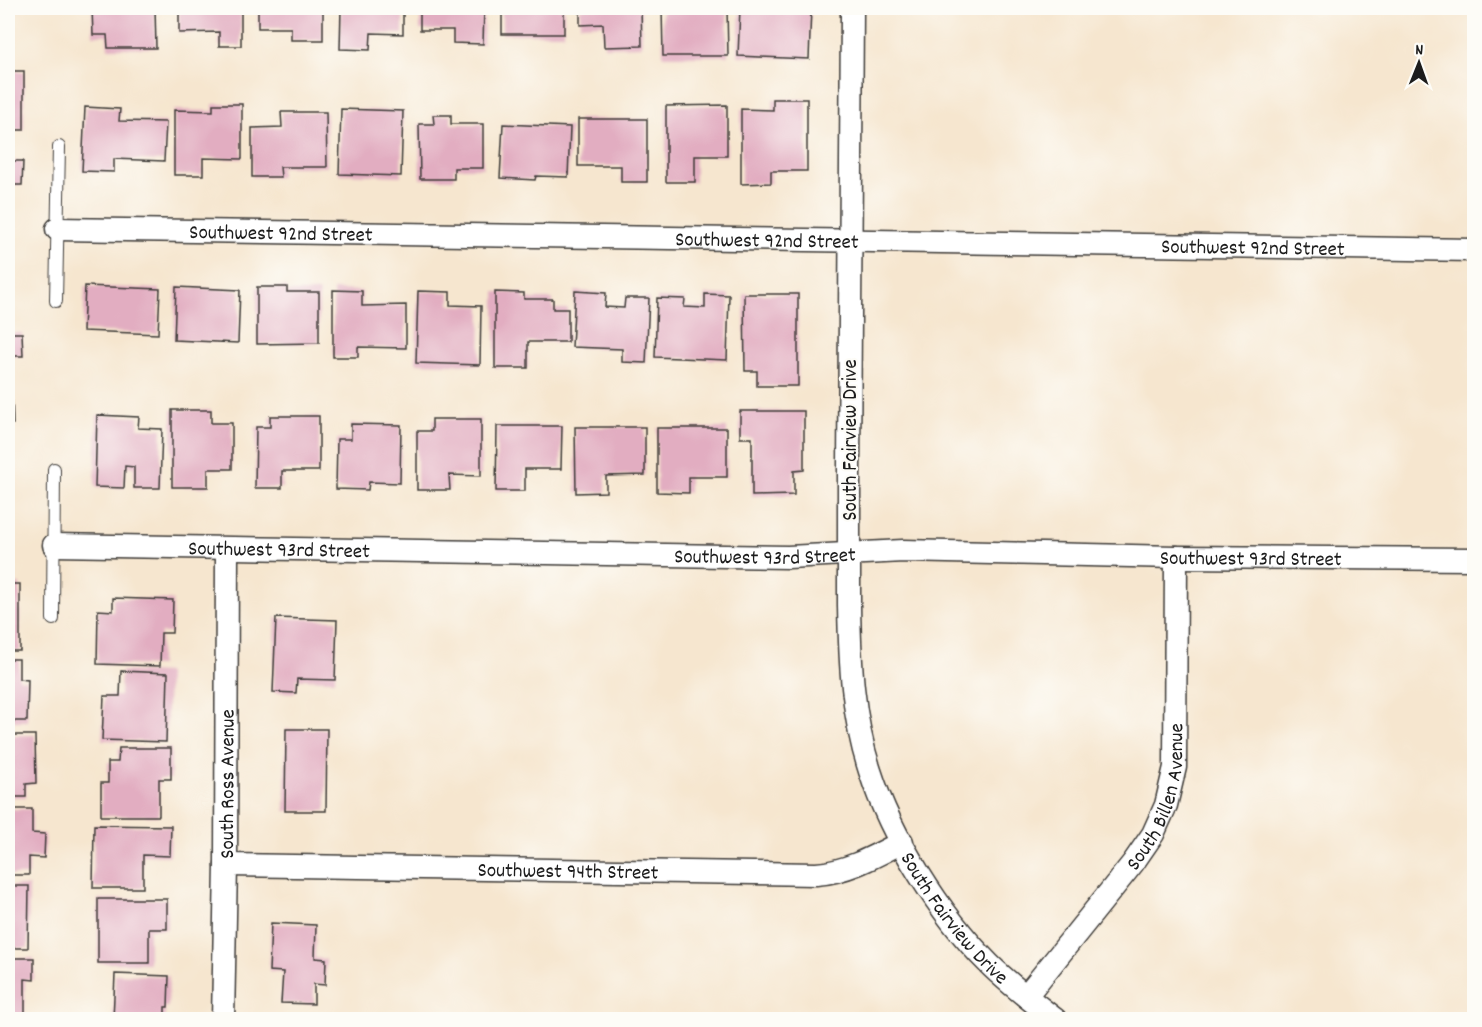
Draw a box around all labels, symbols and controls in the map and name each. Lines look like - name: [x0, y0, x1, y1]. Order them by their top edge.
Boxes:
- north arrow: [1389, 33, 1449, 93]
- text: N: [1415, 39, 1423, 62]
- street label: Southwest 92nd Street: [189, 219, 373, 252]
- street label: Southwest 92nd Street: [675, 226, 859, 259]
- street label: Southwest 92nd Street: [1161, 233, 1345, 266]
- street label: South Fairview Drive: [837, 359, 867, 521]
- street label: Southwest 93rd Street: [188, 535, 370, 568]
- street label: Southwest 93rd Street: [674, 541, 857, 575]
- street label: Southwest 93rd Street: [1159, 545, 1342, 576]
- street label: South Ross Avenue: [214, 709, 244, 859]
- street label: South Billen Avenue: [1120, 723, 1193, 878]
- street label: South Fairview Drive: [891, 847, 1014, 993]
- street label: Southwest 94th Street: [477, 857, 659, 890]

